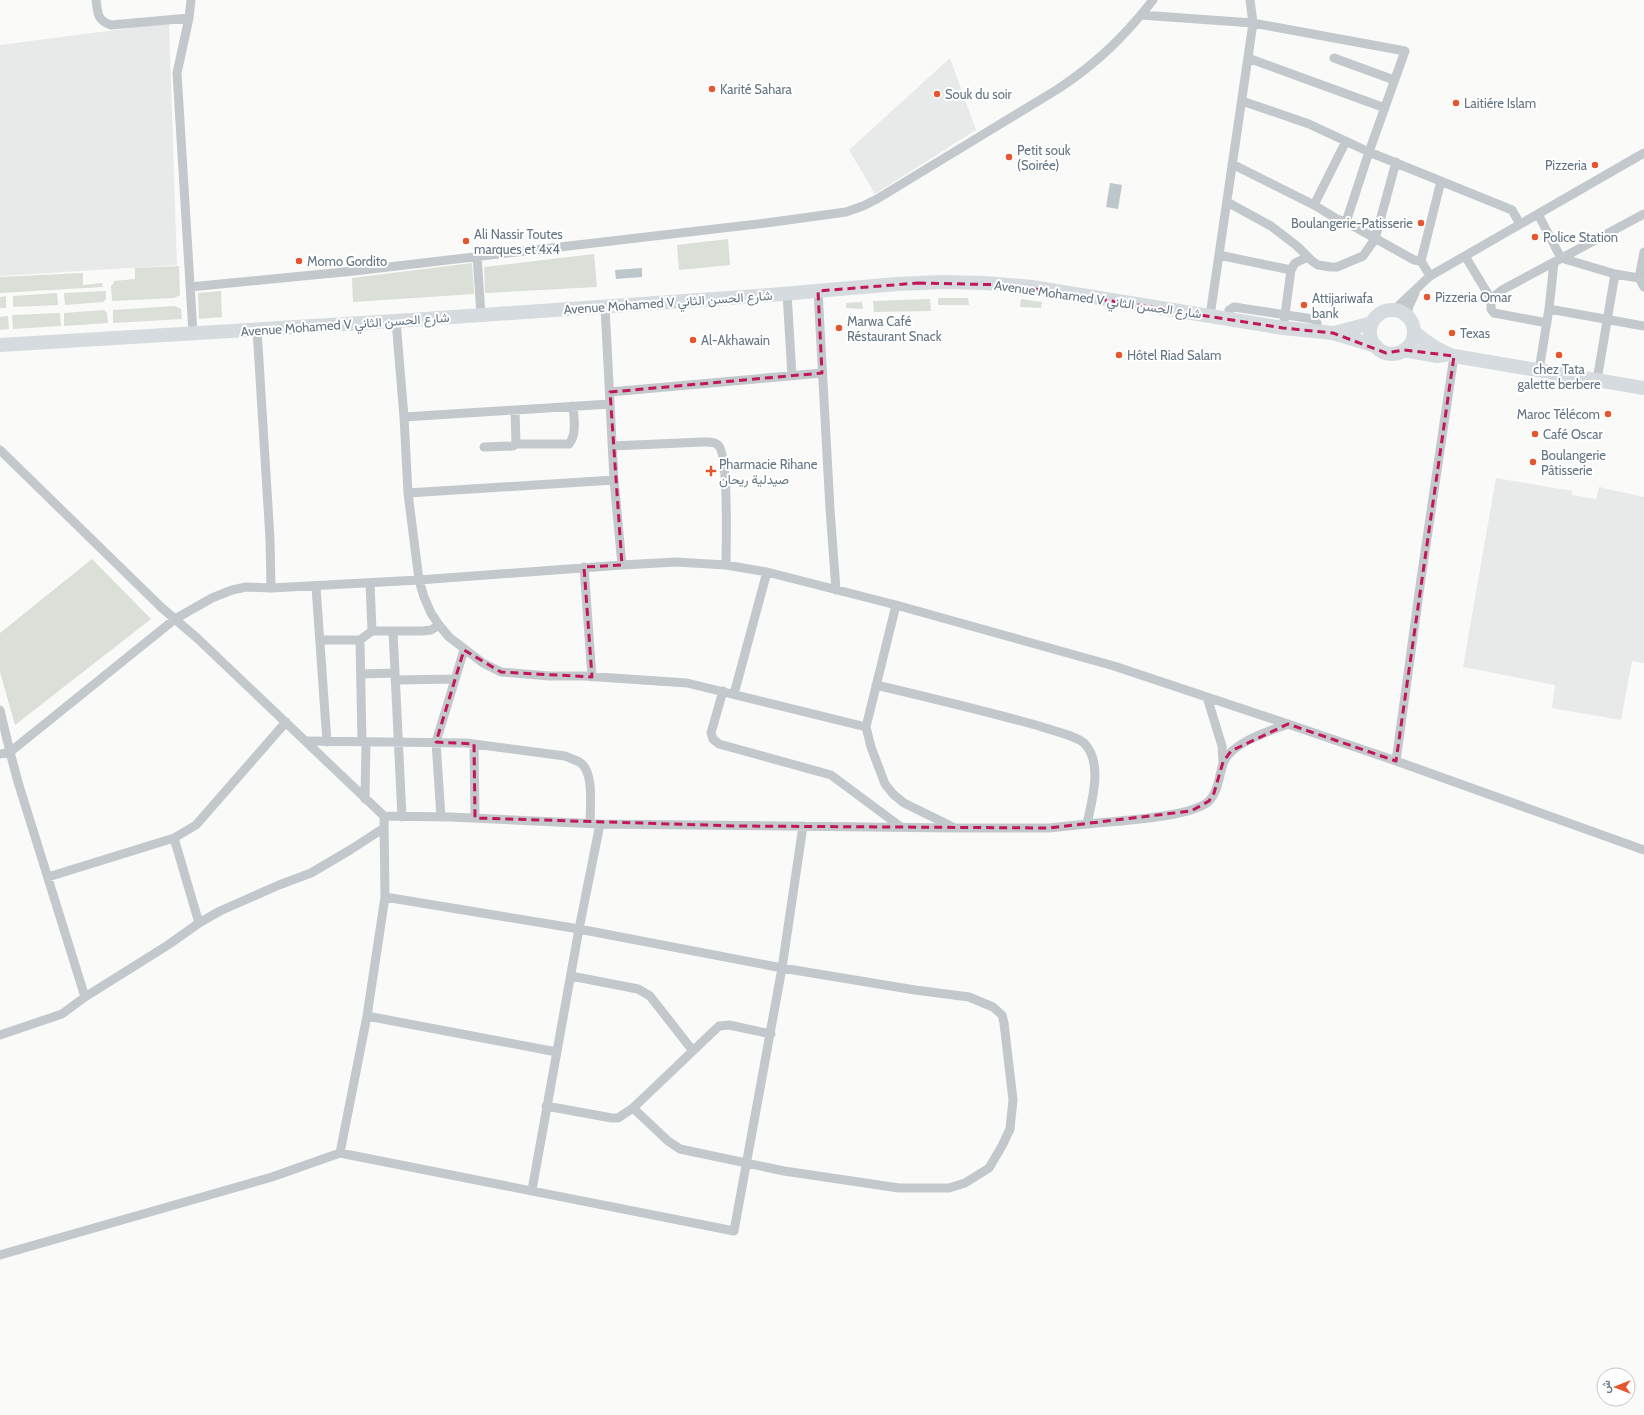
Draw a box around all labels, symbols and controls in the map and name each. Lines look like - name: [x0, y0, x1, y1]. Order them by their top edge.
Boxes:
- place label: Karité Sahara: [720, 81, 793, 97]
- marker: Karité Sahara: [707, 84, 717, 94]
- place label: Souk du soir: [945, 86, 1013, 102]
- marker: Souk du soir: [932, 89, 942, 99]
- place label: Laitiére Islam: [1464, 95, 1536, 111]
- marker: Laitiére Islam: [1451, 98, 1461, 108]
- place label: Petit souk (Soirée): [1017, 142, 1071, 173]
- marker: Petit souk (Soirée): [1004, 152, 1014, 162]
- place label: Pizzeria: [1545, 157, 1588, 173]
- marker: Pizzeria: [1590, 160, 1600, 170]
- place label: Boulangerie-Patisserie: [1291, 215, 1413, 231]
- marker: Boulangerie-Patisserie: [1416, 218, 1426, 228]
- place label: Ali Nassir Toutes marques et 4x4: [474, 226, 563, 257]
- place label: Police Station: [1543, 229, 1618, 245]
- marker: Police Station: [1530, 232, 1540, 242]
- marker: Ali Nassir Toutes marques et 4x4: [461, 236, 471, 246]
- place label: Momo Gordito: [307, 253, 387, 269]
- marker: Momo Gordito: [294, 256, 304, 266]
- street label: Avenue Mohamed V شارع الحسن الثاني: [993, 277, 1203, 324]
- street label: Avenue Mohamed V شارع الحسن الثاني: [563, 287, 773, 320]
- place label: Pizzeria Omar: [1435, 289, 1512, 305]
- place label: Attijariwafa bank: [1312, 290, 1374, 321]
- marker: Pizzeria Omar: [1422, 292, 1432, 302]
- marker: Attijariwafa bank: [1299, 300, 1309, 310]
- street label: Avenue Mohamed V شارع الحسن الثاني: [240, 309, 450, 342]
- place label: Marwa Café Réstaurant Snack: [847, 313, 942, 344]
- marker: Marwa Café Réstaurant Snack: [834, 323, 844, 333]
- place label: Texas: [1460, 325, 1491, 341]
- marker: Texas: [1447, 328, 1457, 338]
- place label: Al-Akhawain: [701, 332, 770, 348]
- marker: Al-Akhawain: [688, 335, 698, 345]
- place label: Hôtel Riad Salam: [1127, 347, 1221, 363]
- marker: Hôtel Riad Salam: [1114, 350, 1124, 360]
- marker: chez Tata galette berbere: [1554, 350, 1564, 360]
- place label: chez Tata galette berbere: [1517, 361, 1601, 392]
- place label: Maroc Télécom: [1517, 406, 1600, 422]
- marker: Maroc Télécom: [1603, 409, 1613, 419]
- place label: Café Oscar: [1543, 426, 1603, 442]
- marker: Café Oscar: [1530, 429, 1540, 439]
- place label: Boulangerie Pâtisserie: [1541, 447, 1606, 478]
- place label: Pharmacie Rihane صيدلية ريحان: [719, 456, 818, 488]
- marker: Boulangerie Pâtisserie: [1528, 457, 1538, 467]
- marker: Pharmacie Rihane صيدلية ريحان: [706, 466, 716, 476]
- north arrow: [1596, 1367, 1636, 1407]
- text: ش: [1599, 1380, 1613, 1394]

